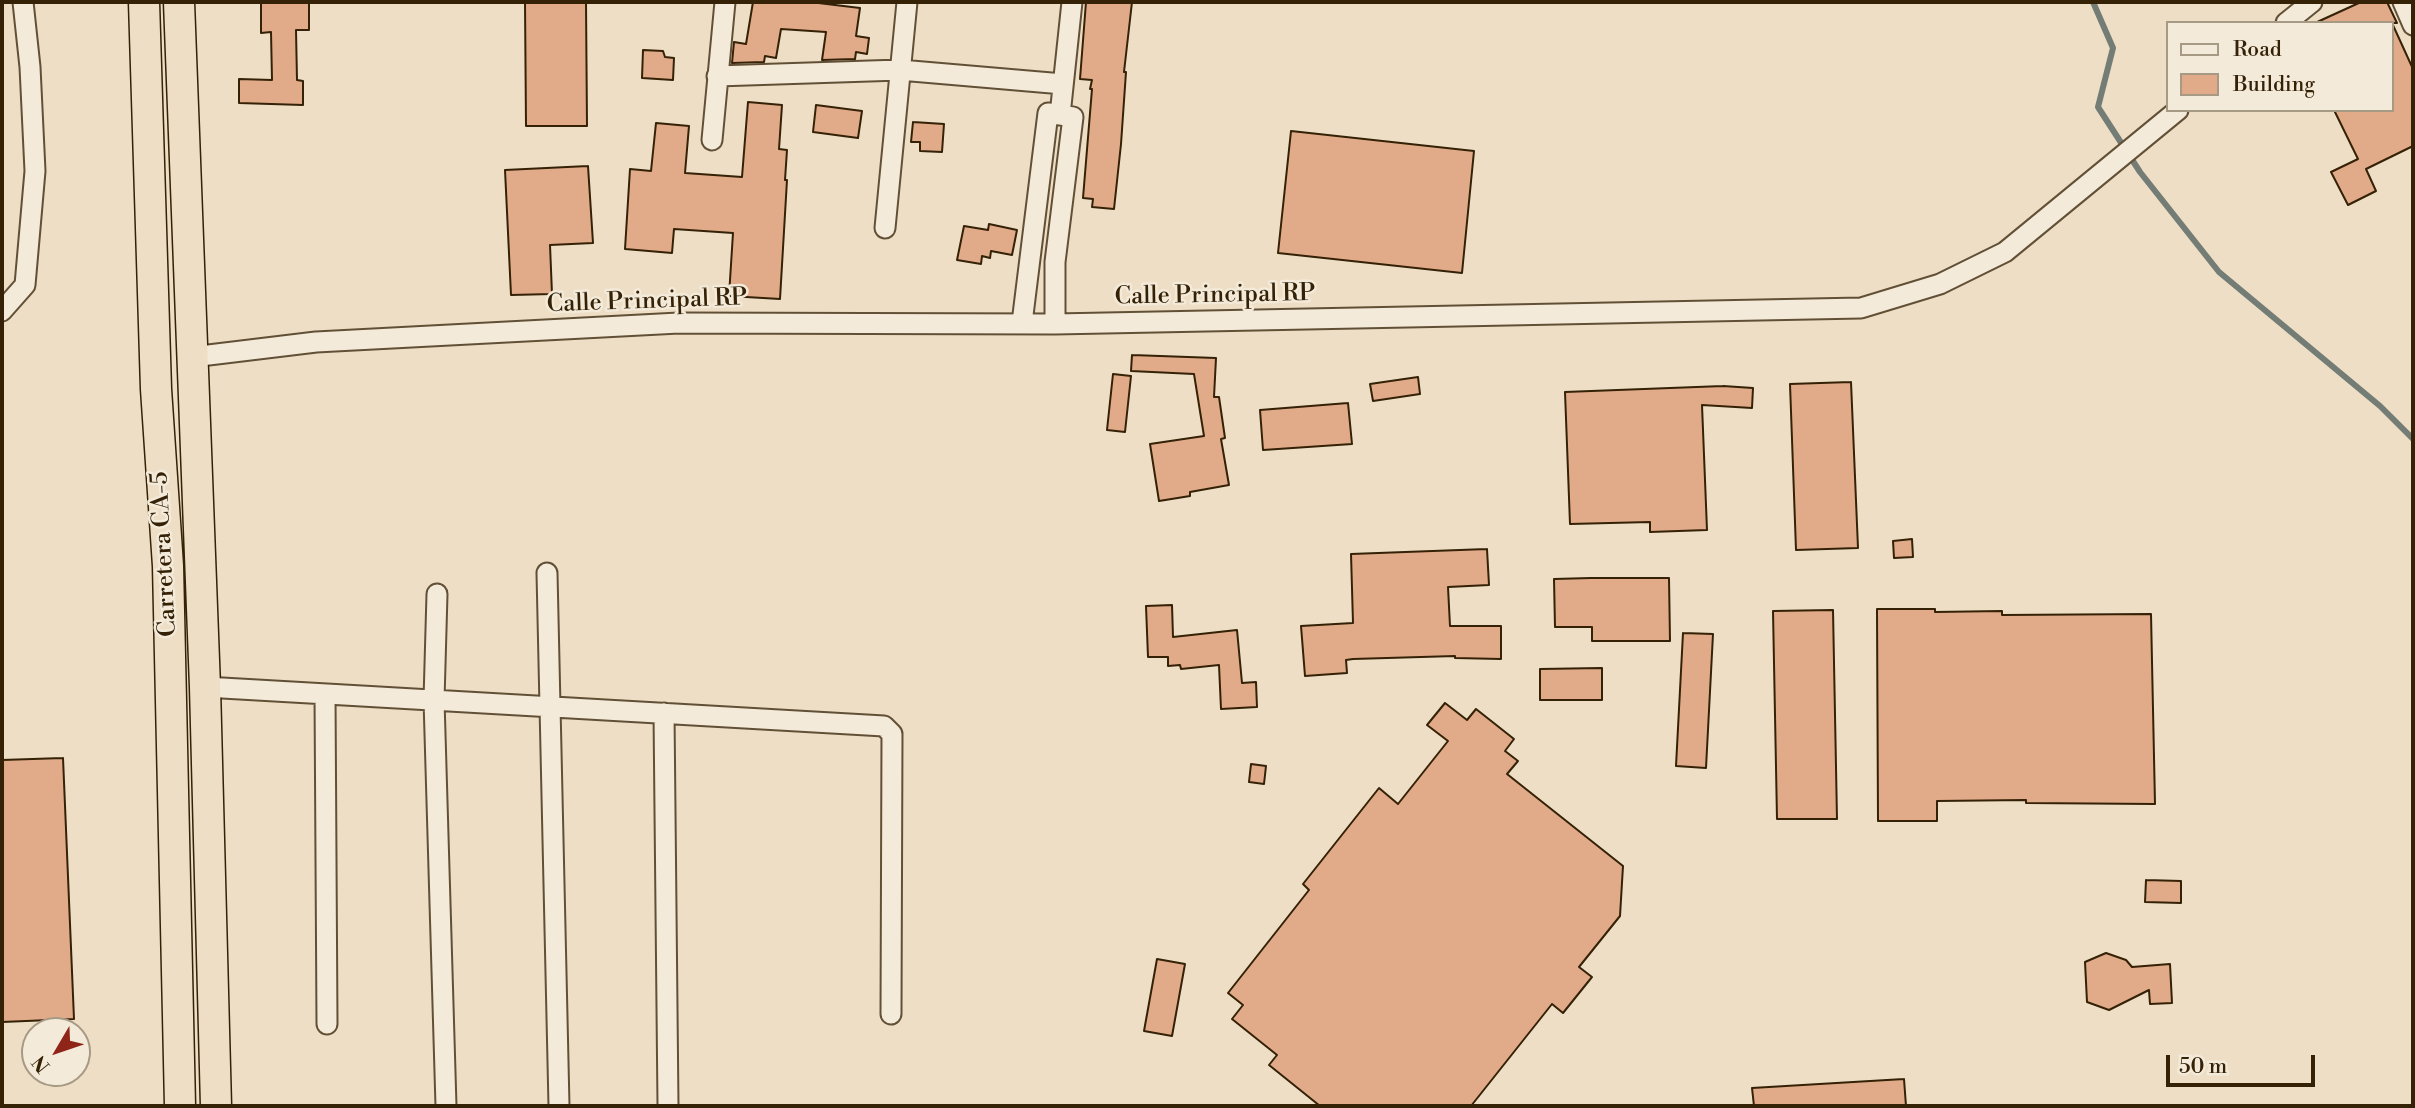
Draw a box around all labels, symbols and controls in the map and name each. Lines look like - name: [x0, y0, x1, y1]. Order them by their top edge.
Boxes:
- legend: [2166, 21, 2394, 112]
- text: Road: [2233, 37, 2282, 63]
- text: Building: [2233, 72, 2315, 98]
- street label: Calle Principal RP: [1115, 280, 1315, 312]
- street label: Calle Principal RP: [546, 284, 748, 320]
- street label: Carretera CA-5: [146, 471, 184, 637]
- north arrow: [21, 1017, 91, 1087]
- scale bar: [2170, 1042, 2319, 1086]
- text: N: [27, 1051, 55, 1077]
- text: 50 m: [2179, 1054, 2227, 1080]

